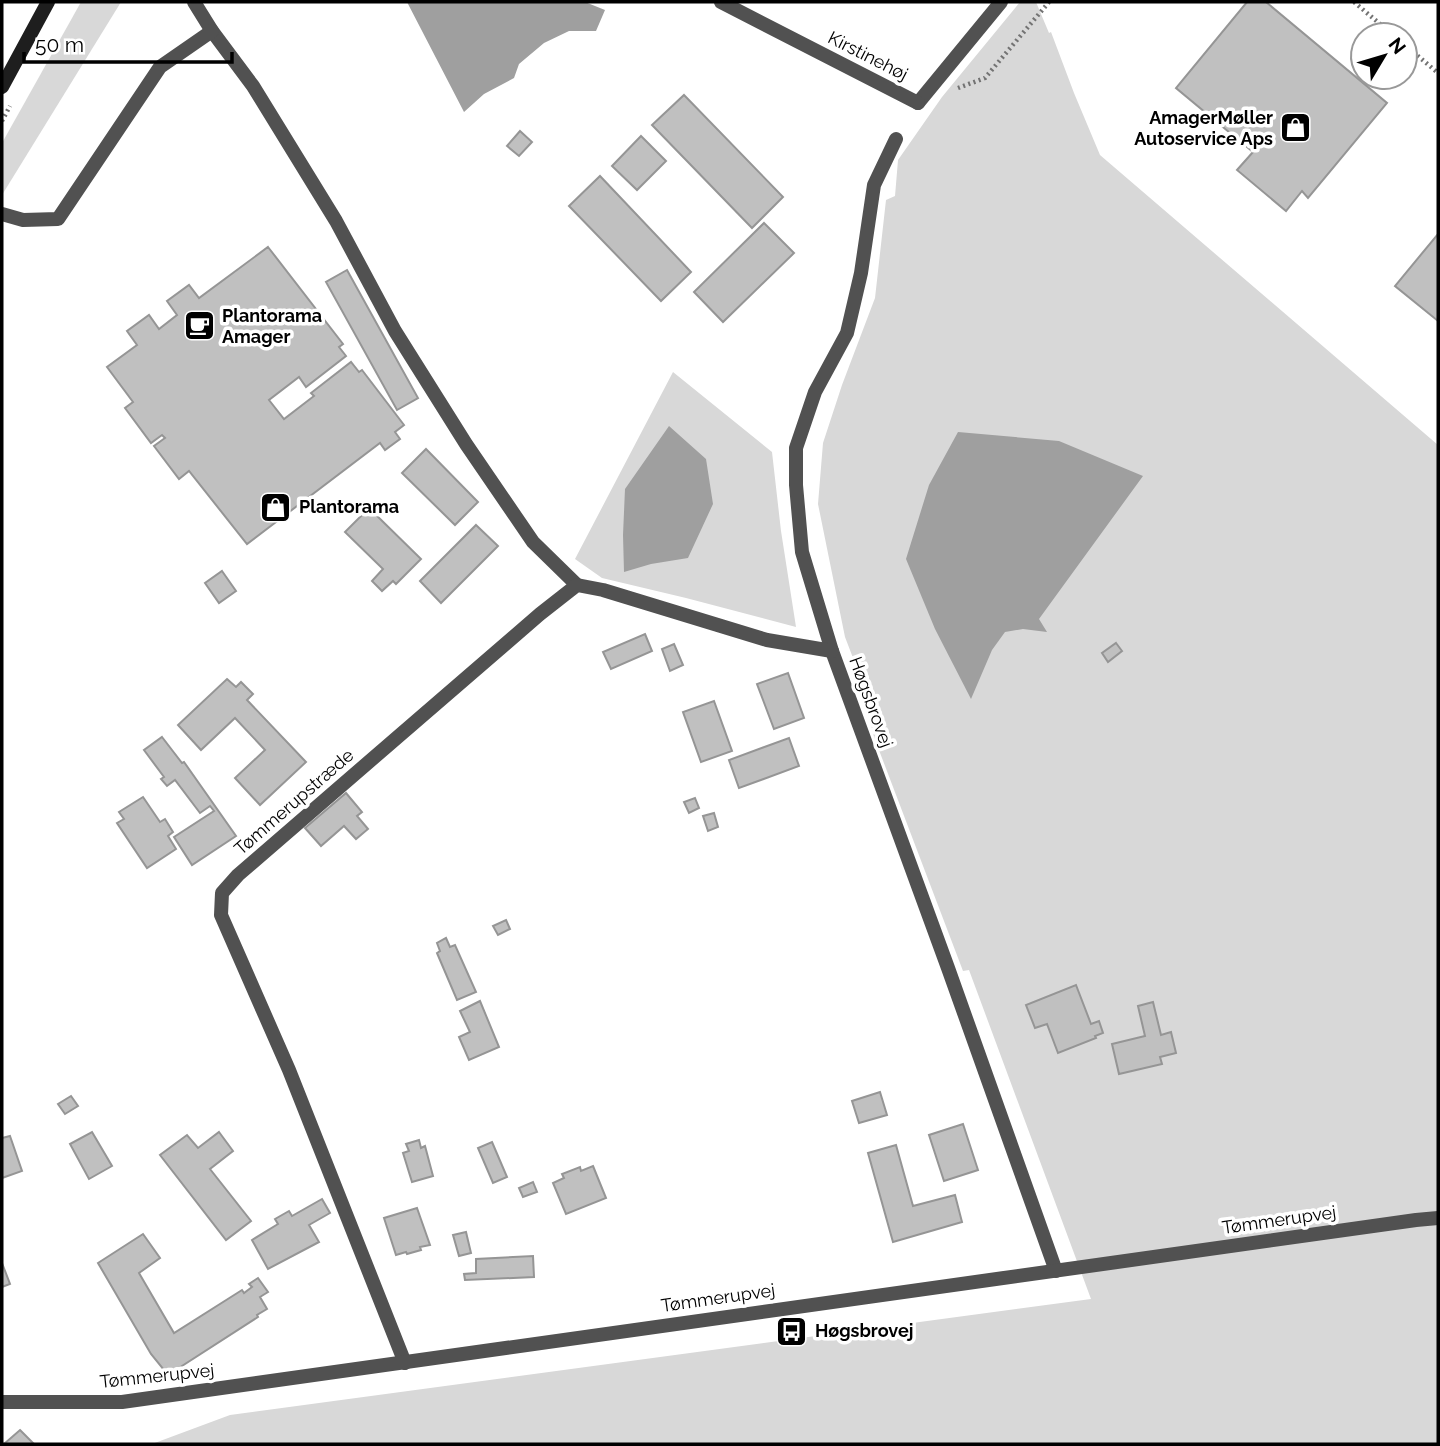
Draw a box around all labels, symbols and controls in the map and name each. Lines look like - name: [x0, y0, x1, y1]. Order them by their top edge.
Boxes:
- scale bar: [24, 21, 233, 65]
- north arrow: [1349, 21, 1419, 91]
- street label: Kirstinehøj: [825, 26, 912, 85]
- text: 50 m: [35, 32, 84, 57]
- text: N: [1384, 33, 1411, 58]
- place label: AmagerMøller Autoservice Aps: [1134, 107, 1273, 149]
- shop icon: AmagerMøller Autoservice Aps: [1279, 111, 1313, 145]
- place label: Plantorama Amager: [222, 305, 322, 347]
- cafe icon: Plantorama Amager: [182, 309, 216, 343]
- shop icon: Plantorama: [259, 490, 293, 524]
- place label: Plantorama: [299, 496, 399, 517]
- street label: Høgsbrovej: [845, 654, 898, 750]
- street label: Tømmerupstræde: [230, 744, 358, 859]
- street label: Tømmerupvej: [1221, 1201, 1337, 1238]
- street label: Tømmerupvej: [660, 1279, 776, 1316]
- bus stop icon: Høgsbrovej: [775, 1314, 809, 1348]
- place label: Høgsbrovej: [815, 1320, 913, 1341]
- street label: Tømmerupvej: [99, 1359, 215, 1392]

